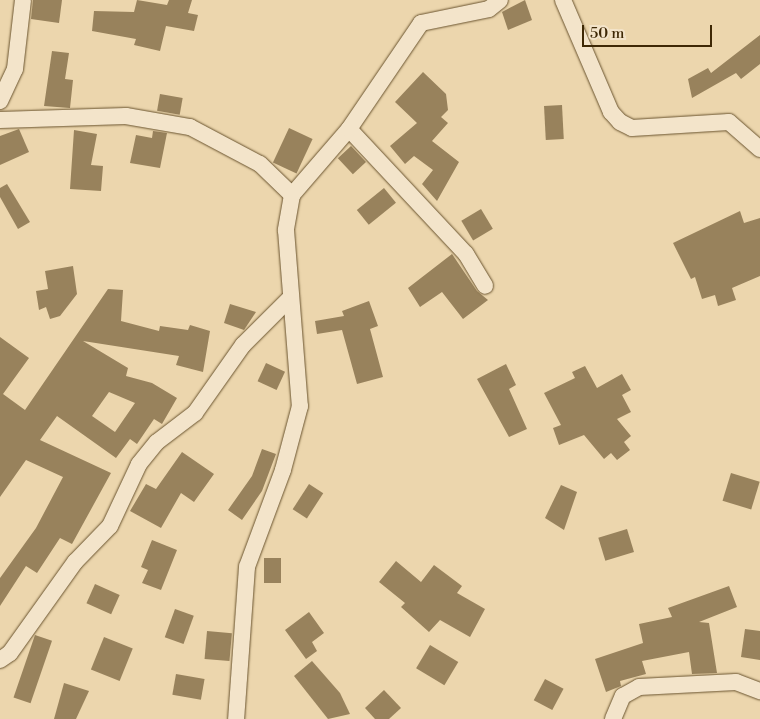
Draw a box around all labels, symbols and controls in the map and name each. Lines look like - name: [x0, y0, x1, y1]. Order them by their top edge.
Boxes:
- scale bar: [585, 15, 715, 47]
- text: 50 m: [590, 24, 624, 43]

